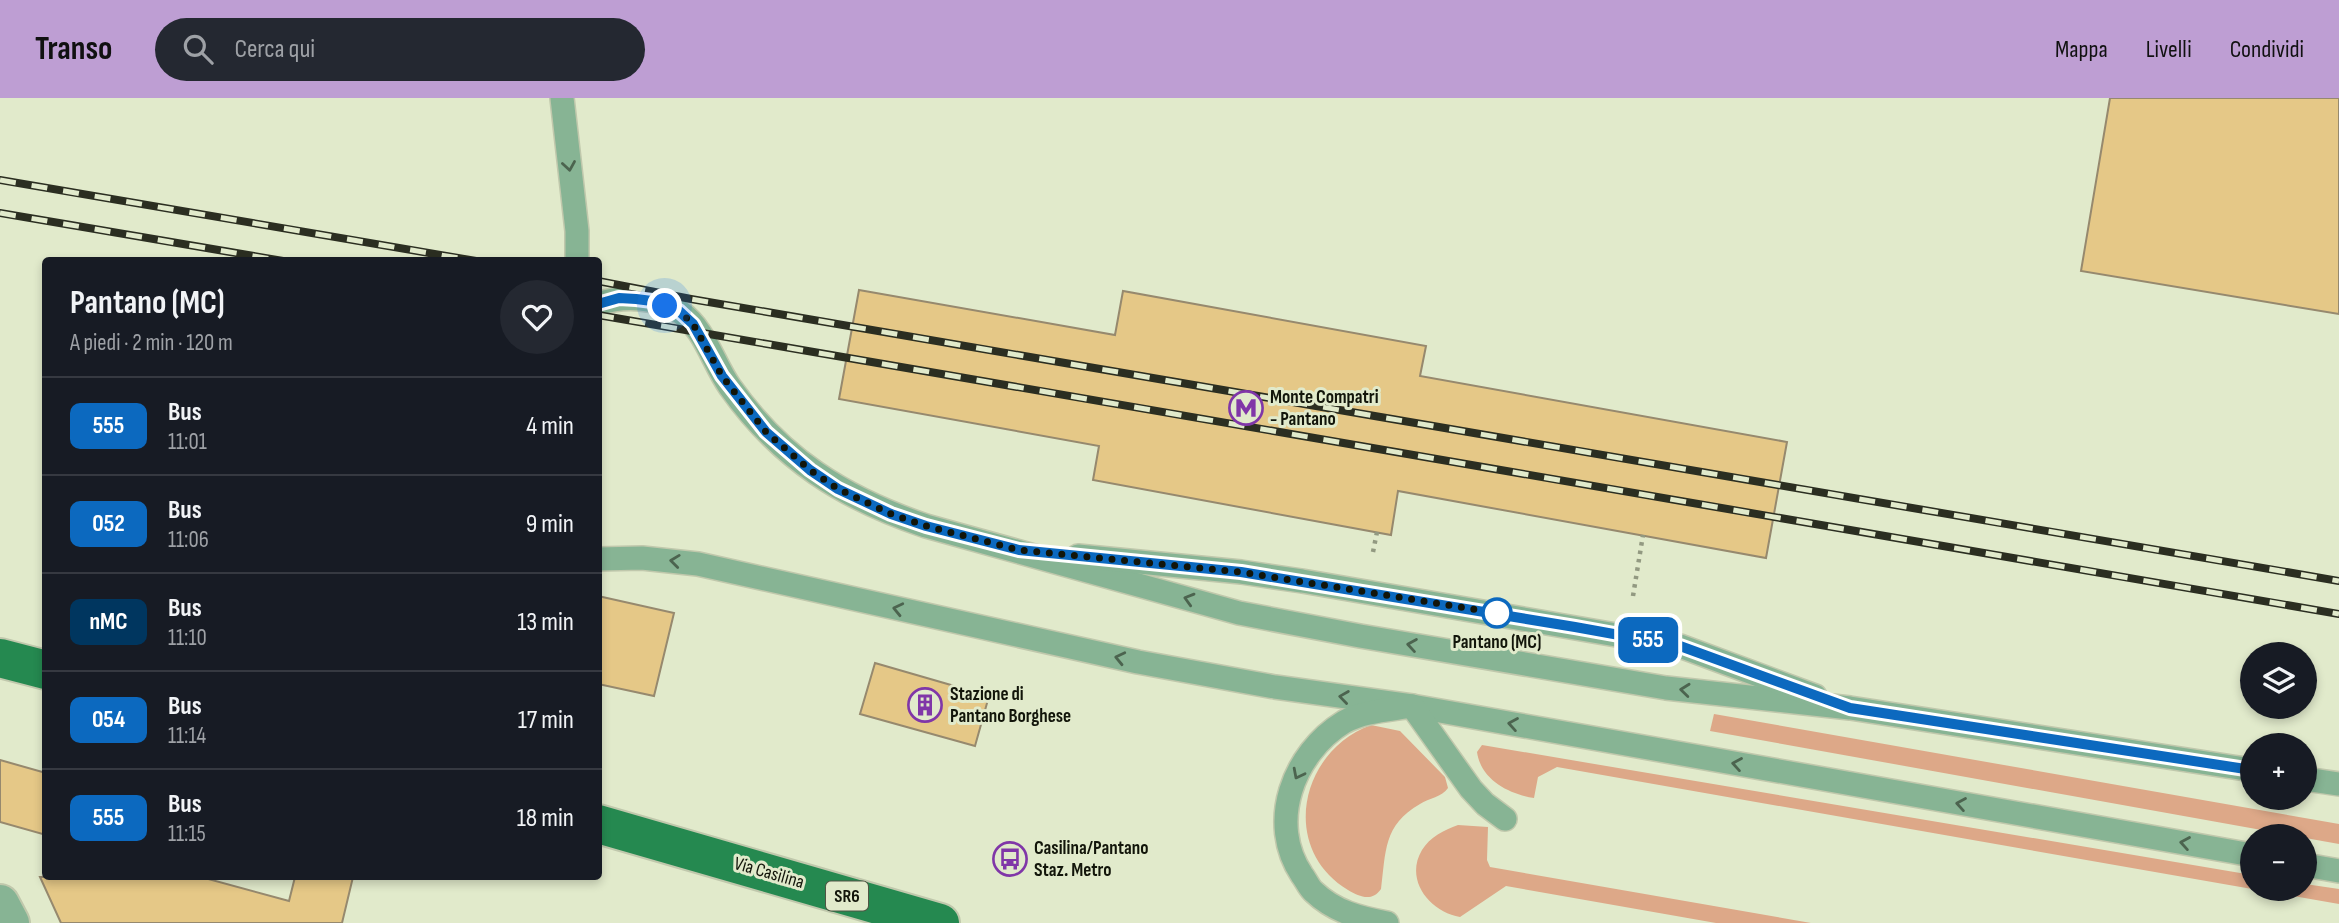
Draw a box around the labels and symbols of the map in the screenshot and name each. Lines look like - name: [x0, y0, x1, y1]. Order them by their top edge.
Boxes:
- one-way arrow: [561, 160, 576, 172]
- your location: [647, 288, 682, 323]
- place label: Monte Compatri - Pantano: [1270, 386, 1379, 431]
- metro station icon: Monte Compatri - Pantano: [1227, 389, 1265, 427]
- one-way arrow: [670, 553, 681, 568]
- one-way arrow: [1183, 592, 1195, 607]
- marker: Pantano (MC): [1482, 598, 1512, 628]
- one-way arrow: [892, 602, 904, 617]
- line badge: 555: [1608, 617, 1688, 663]
- place label: Pantano (MC): [1452, 631, 1542, 654]
- one-way arrow: [1406, 638, 1418, 653]
- one-way arrow: [1114, 652, 1126, 667]
- one-way arrow: [1679, 682, 1690, 697]
- place label: Stazione di Pantano Borghese: [950, 683, 1071, 728]
- building icon: Stazione di Pantano Borghese: [906, 686, 944, 724]
- one-way arrow: [1338, 689, 1350, 704]
- one-way arrow: [1507, 717, 1519, 732]
- one-way arrow: [1731, 757, 1743, 772]
- one-way arrow: [1292, 767, 1306, 780]
- one-way arrow: [1955, 797, 1967, 812]
- place label: Casilina/Pantano Staz. Metro: [1034, 837, 1149, 882]
- one-way arrow: [2179, 837, 2191, 852]
- bus stop icon: Casilina/Pantano Staz. Metro: [991, 840, 1029, 878]
- street label: Via Casilina: [731, 852, 807, 894]
- road number: SR6: [826, 882, 868, 910]

